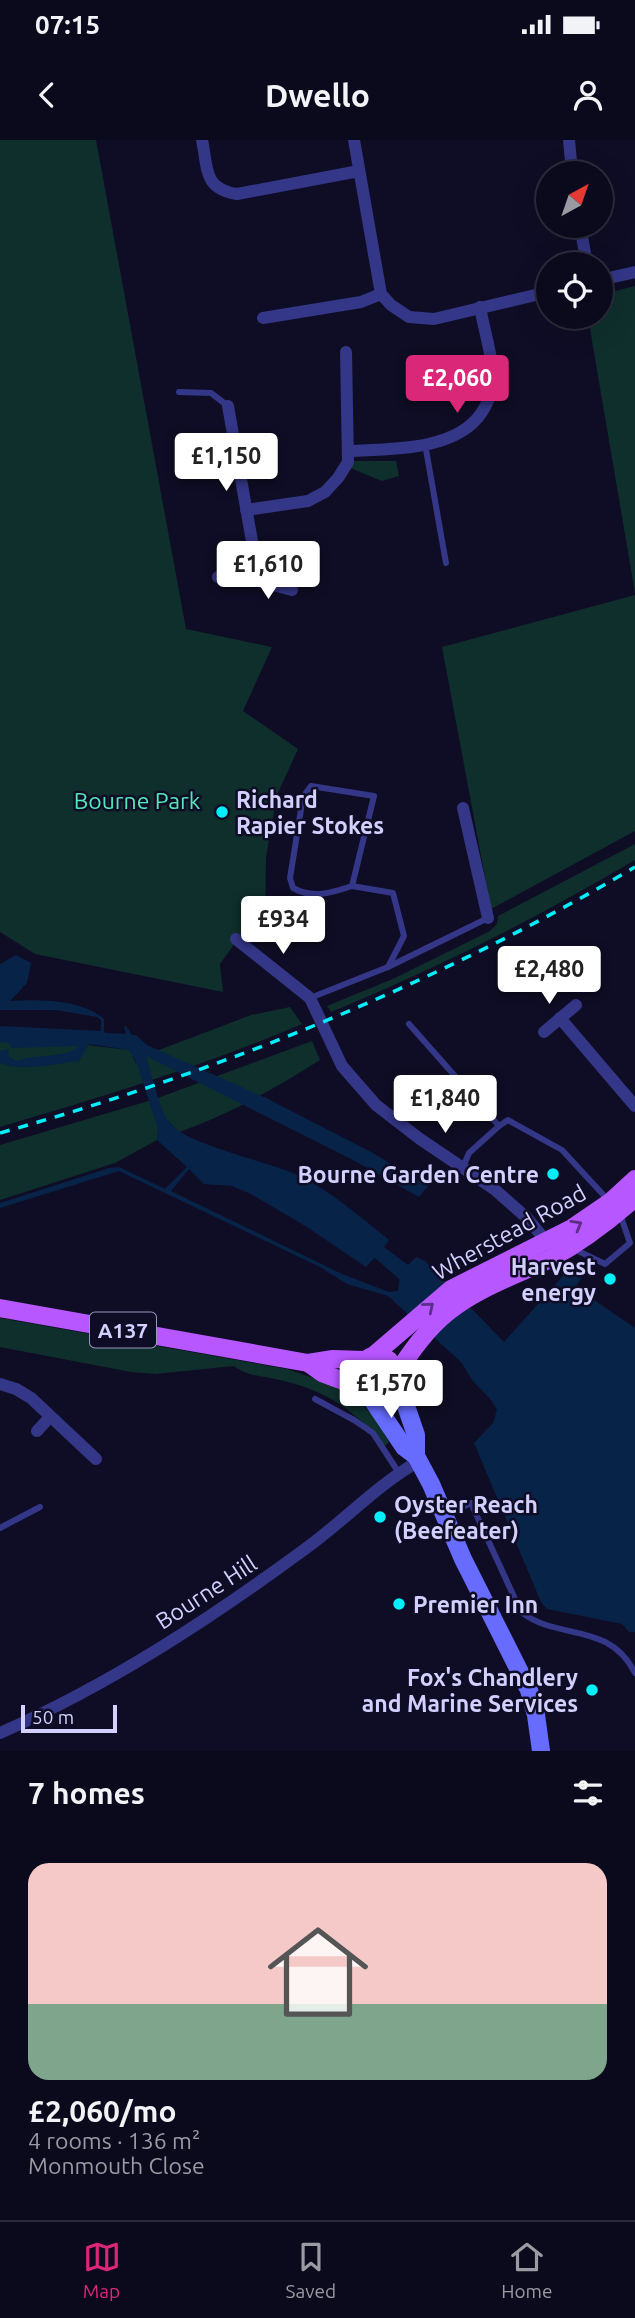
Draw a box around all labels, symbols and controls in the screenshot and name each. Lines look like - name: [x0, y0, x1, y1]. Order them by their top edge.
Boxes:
- text: 07:15: [35, 10, 100, 39]
- icon: back: [28, 76, 66, 114]
- icon: person: [569, 76, 607, 114]
- text: Dwello: [265, 77, 370, 113]
- north arrow: [536, 161, 612, 238]
- map controls: [536, 161, 613, 329]
- button: locate: [536, 252, 613, 329]
- pin: £2,060: [400, 356, 514, 415]
- text: £2,060: [422, 365, 492, 390]
- pin: £1,150: [169, 434, 283, 493]
- text: £1,150: [191, 443, 261, 468]
- pin: £1,610: [211, 542, 325, 601]
- text: £1,610: [233, 551, 303, 576]
- place label: Richard Rapier Stokes: [236, 787, 384, 838]
- park label: Bourne Park: [74, 788, 201, 813]
- marker: Richard Rapier Stokes: [214, 804, 230, 820]
- pin: £934: [242, 896, 324, 956]
- text: £934: [257, 906, 309, 931]
- pin: £2,480: [492, 946, 606, 1006]
- text: £2,480: [514, 956, 584, 981]
- pin: £1,840: [388, 1076, 502, 1135]
- text: £1,840: [410, 1085, 480, 1110]
- place label: Bourne Garden Centre: [298, 1162, 539, 1187]
- marker: Bourne Garden Centre: [545, 1166, 561, 1182]
- street label: Wherstead Road: [428, 1180, 590, 1284]
- one-way arrow: [570, 1220, 583, 1233]
- place label: Harvest energy: [511, 1254, 596, 1305]
- marker: Harvest energy: [602, 1271, 618, 1287]
- one-way arrow: [421, 1303, 434, 1315]
- road number: A137: [90, 1312, 156, 1348]
- pin: £1,570: [334, 1360, 448, 1420]
- text: £1,570: [356, 1370, 426, 1395]
- place label: Oyster Reach (Beefeater): [394, 1492, 538, 1544]
- marker: Oyster Reach (Beefeater): [372, 1509, 388, 1525]
- street label: Bourne Hill: [151, 1550, 261, 1634]
- place label: Premier Inn: [413, 1592, 538, 1617]
- marker: Premier Inn: [391, 1596, 407, 1612]
- place label: Fox's Chandlery and Marine Services: [362, 1665, 578, 1716]
- marker: Fox's Chandlery and Marine Services: [584, 1682, 600, 1698]
- scale bar: [21, 1702, 117, 1734]
- text: 50 m: [32, 1706, 74, 1728]
- icon: filters: [569, 1774, 607, 1812]
- text: 7 homes: [28, 1776, 145, 1810]
- icon: home: [255, 1909, 381, 2035]
- text: £2,060/mo: [28, 2094, 177, 2128]
- text: 4 rooms · 136 m²: [28, 2128, 200, 2153]
- text: Monmouth Close: [28, 2153, 205, 2178]
- tab: Map: [83, 2238, 121, 2302]
- tab: Saved: [286, 2238, 336, 2302]
- tab: Home: [501, 2238, 552, 2302]

